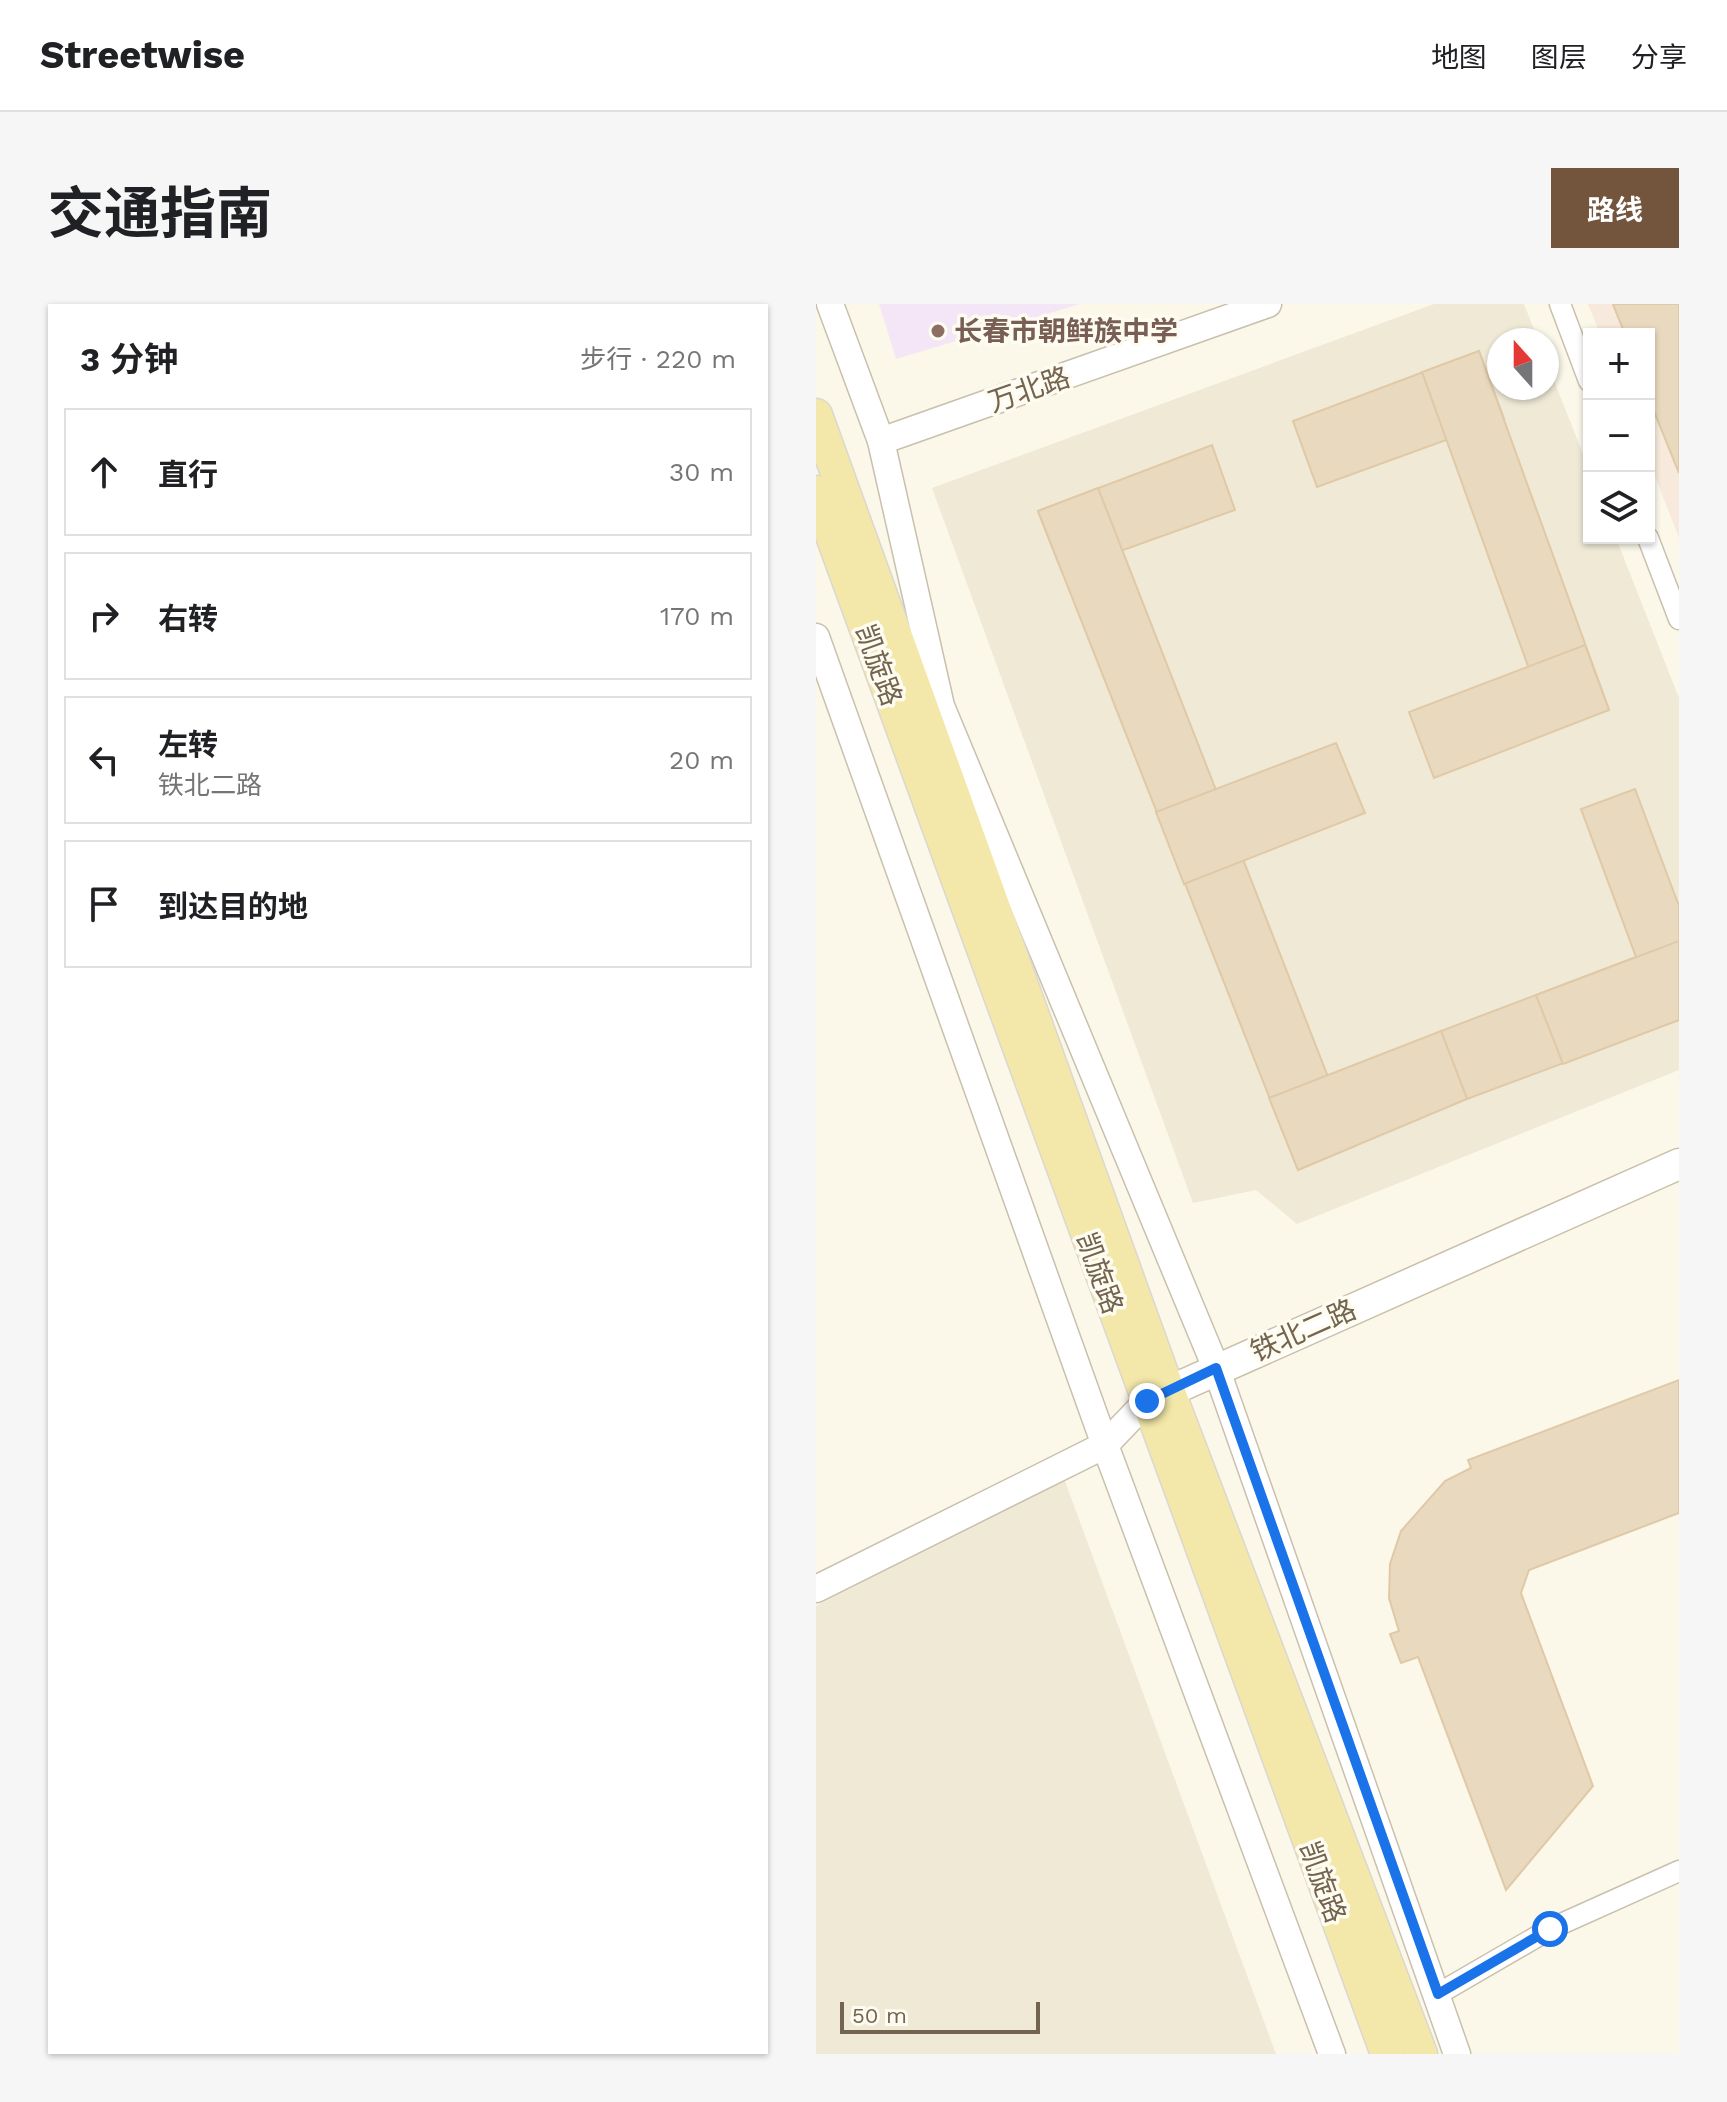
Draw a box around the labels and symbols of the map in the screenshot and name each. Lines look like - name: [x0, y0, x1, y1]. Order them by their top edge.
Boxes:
- place label: 长春市朝鲜族中学: [954, 315, 1178, 348]
- marker: 长春市朝鲜族中学: [929, 322, 947, 340]
- north arrow: [1487, 328, 1559, 400]
- street label: 万北路: [984, 360, 1074, 419]
- street label: 凯旋路: [849, 620, 908, 710]
- street label: 凯旋路: [1070, 1228, 1129, 1318]
- street label: 铁北二路: [1245, 1293, 1361, 1368]
- route end: [1129, 1383, 1165, 1419]
- street label: 凯旋路: [1293, 1837, 1352, 1927]
- route start: [1532, 1911, 1568, 1947]
- scale bar: [840, 1998, 1040, 2034]

